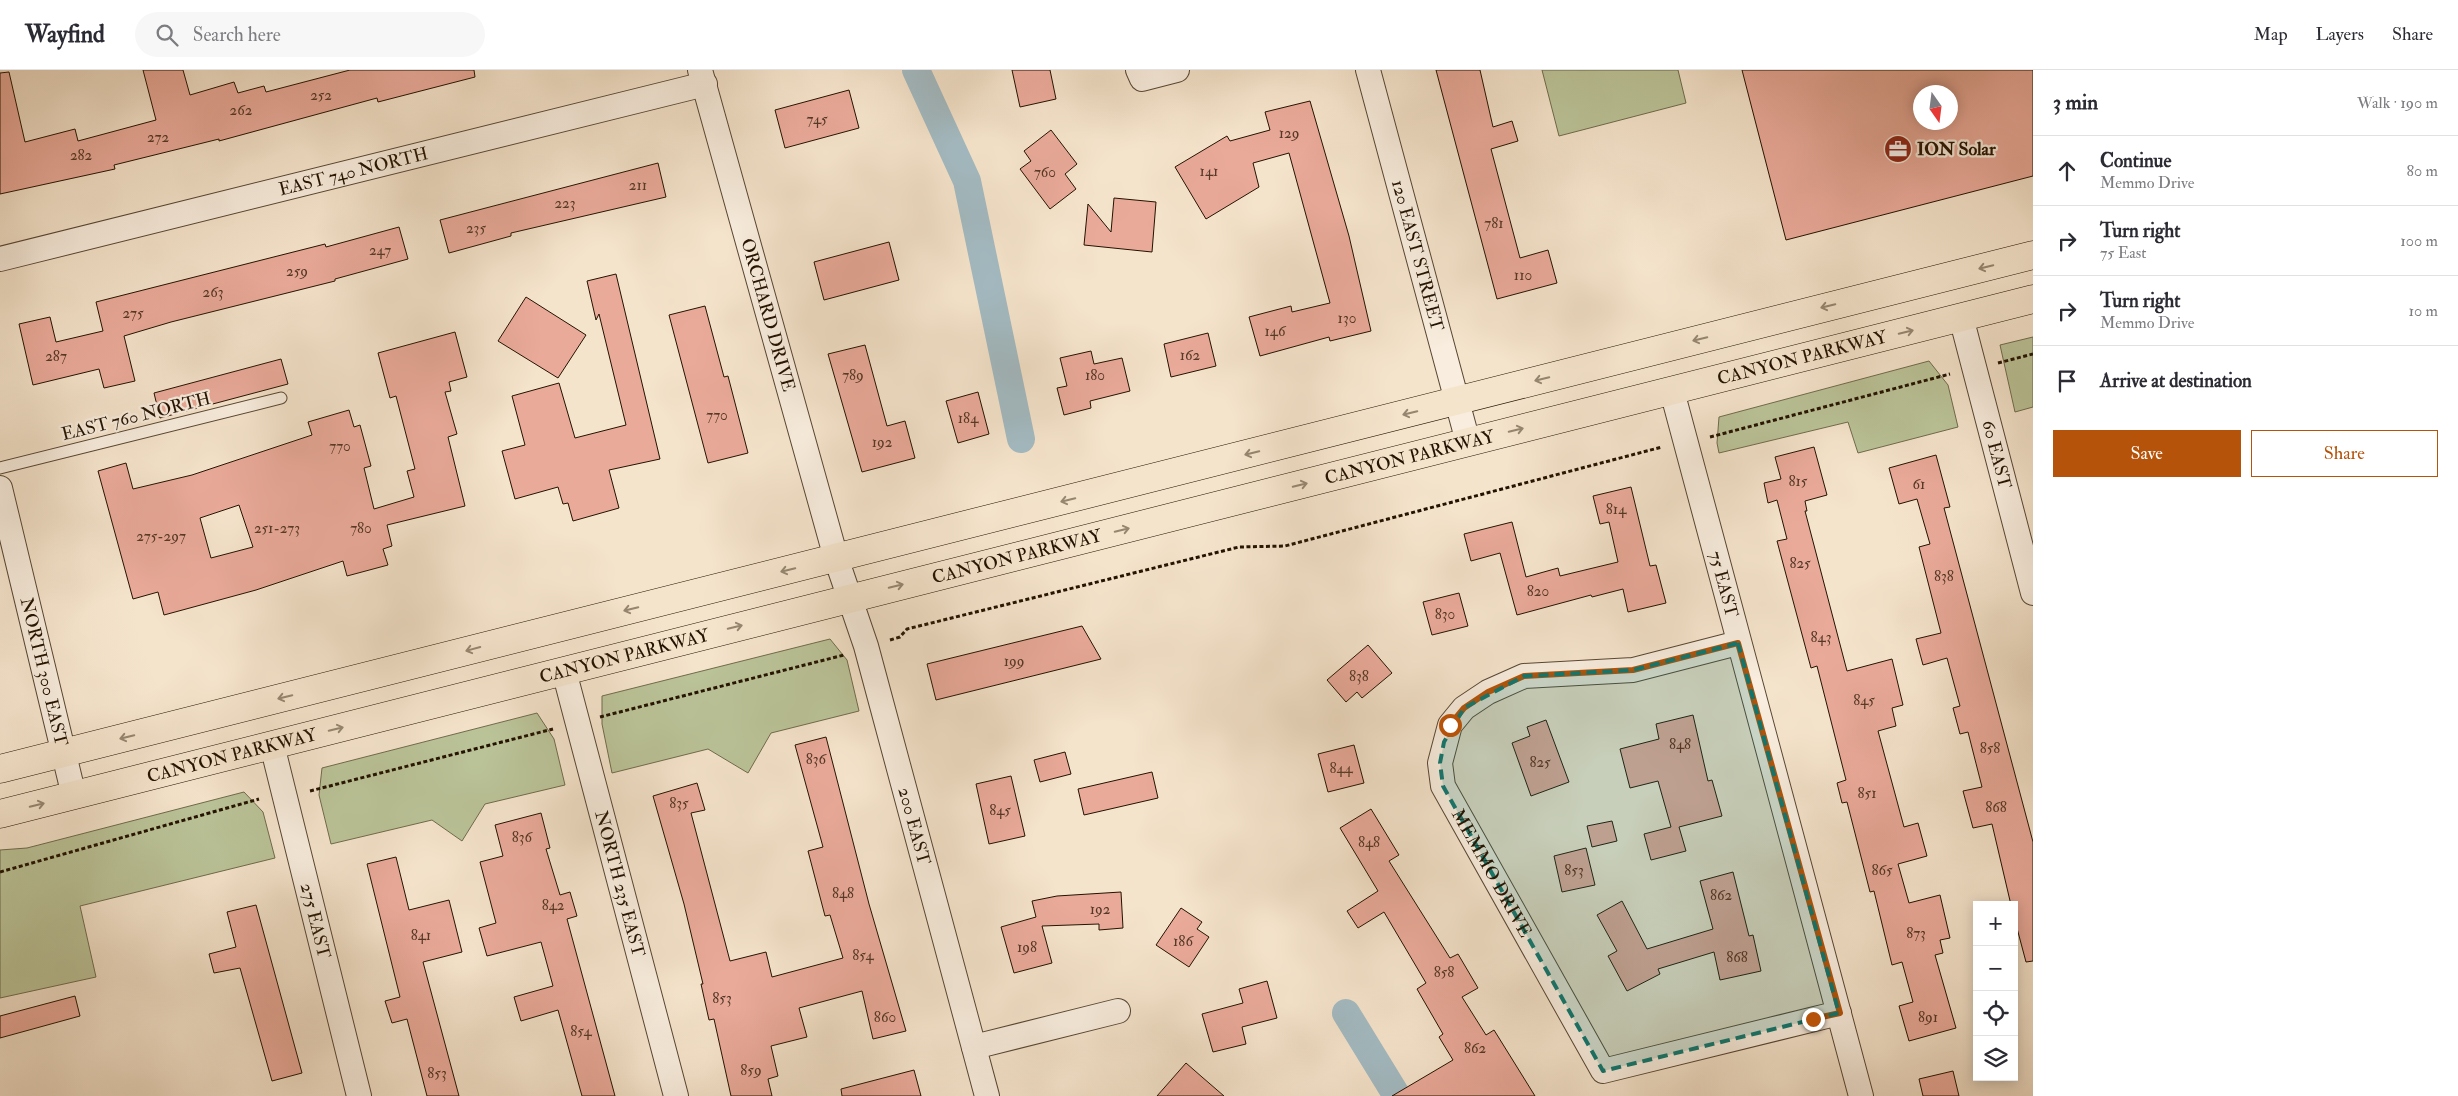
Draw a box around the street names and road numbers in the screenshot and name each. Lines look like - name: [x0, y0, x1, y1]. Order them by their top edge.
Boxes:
- street label: EAST 740 NORTH: [276, 142, 430, 201]
- street label: 120 EAST STREET: [1386, 177, 1449, 334]
- street label: ORCHARD DRIVE: [735, 236, 800, 394]
- street label: CANYON PARKWAY: [1715, 325, 1890, 391]
- street label: EAST 760 NORTH: [59, 387, 213, 446]
- street label: 60 EAST: [1976, 418, 2016, 492]
- street label: CANYON PARKWAY: [1322, 425, 1498, 490]
- street label: CANYON PARKWAY: [930, 524, 1105, 589]
- street label: 75 EAST: [1703, 549, 1743, 621]
- street label: NORTH 300 EAST: [15, 595, 73, 749]
- street label: CANYON PARKWAY: [537, 624, 712, 689]
- street label: CANYON PARKWAY: [144, 723, 320, 788]
- street label: 200 EAST: [893, 785, 935, 868]
- street label: MEMMO DRIVE: [1446, 805, 1537, 942]
- street label: NORTH 235 EAST: [589, 808, 650, 960]
- street label: 275 EAST: [295, 881, 336, 961]

